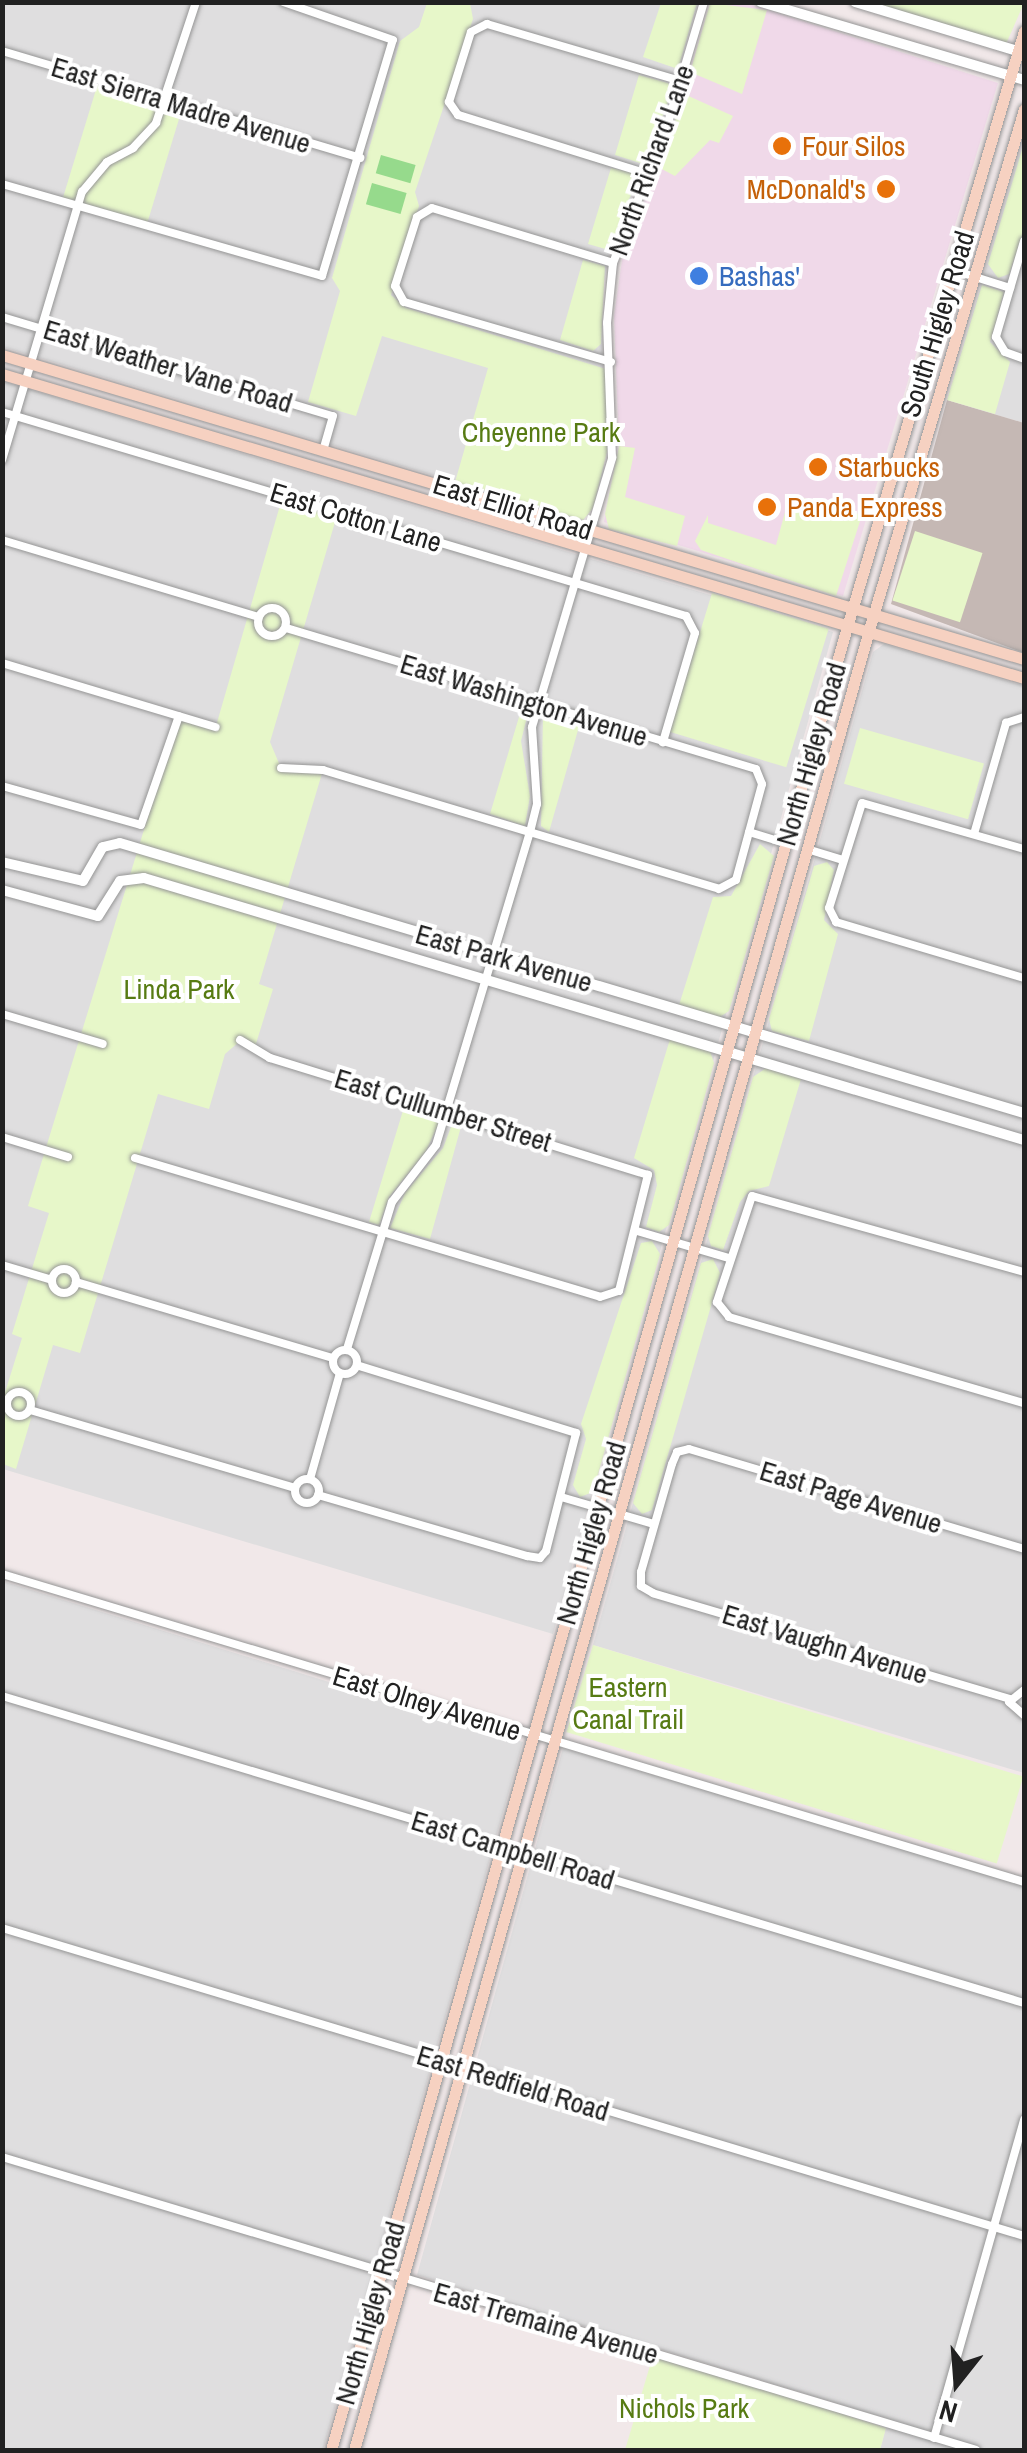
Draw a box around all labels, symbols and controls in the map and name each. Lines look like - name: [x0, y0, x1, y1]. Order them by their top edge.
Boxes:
- street label: East Sierra Madre Avenue: [47, 49, 315, 161]
- street label: North Richard Lane: [601, 60, 701, 260]
- place label: Four Silos: [802, 129, 906, 163]
- marker: Four Silos: [771, 135, 793, 157]
- place label: McDonald's: [747, 172, 866, 206]
- marker: McDonald's: [875, 178, 897, 200]
- street label: South Higley Road: [893, 227, 981, 421]
- place label: Bashas': [719, 259, 800, 293]
- marker: Bashas': [688, 265, 710, 287]
- street label: East Weather Vane Road: [40, 312, 296, 420]
- park label: Cheyenne Park: [462, 415, 620, 449]
- place label: Starbucks: [838, 450, 940, 484]
- marker: Starbucks: [807, 456, 829, 478]
- street label: East Elliot Road: [429, 467, 597, 547]
- street label: East Cotton Lane: [266, 475, 446, 559]
- place label: Panda Express: [787, 490, 943, 524]
- marker: Panda Express: [756, 496, 778, 518]
- street label: East Washington Avenue: [396, 646, 652, 754]
- street label: North Higley Road: [769, 659, 853, 849]
- street label: East Park Avenue: [411, 917, 597, 999]
- park label: Linda Park: [123, 972, 235, 1006]
- street label: East Cullumber Street: [331, 1061, 555, 1159]
- street label: North Higley Road: [549, 1438, 633, 1628]
- street label: East Page Avenue: [755, 1453, 947, 1541]
- street label: East Vaughn Avenue: [718, 1597, 932, 1691]
- street label: East Olney Avenue: [328, 1658, 526, 1748]
- park label: Eastern Canal Trail: [572, 1670, 684, 1736]
- street label: East Campbell Road: [407, 1803, 619, 1897]
- street label: East Redfield Road: [413, 2038, 613, 2128]
- street label: North Higley Road: [328, 2218, 412, 2408]
- street label: East Tremaine Avenue: [429, 2275, 663, 2371]
- north arrow: [907, 2333, 1007, 2433]
- park label: Nichols Park: [619, 2391, 749, 2425]
- text: N: [935, 2391, 962, 2432]

